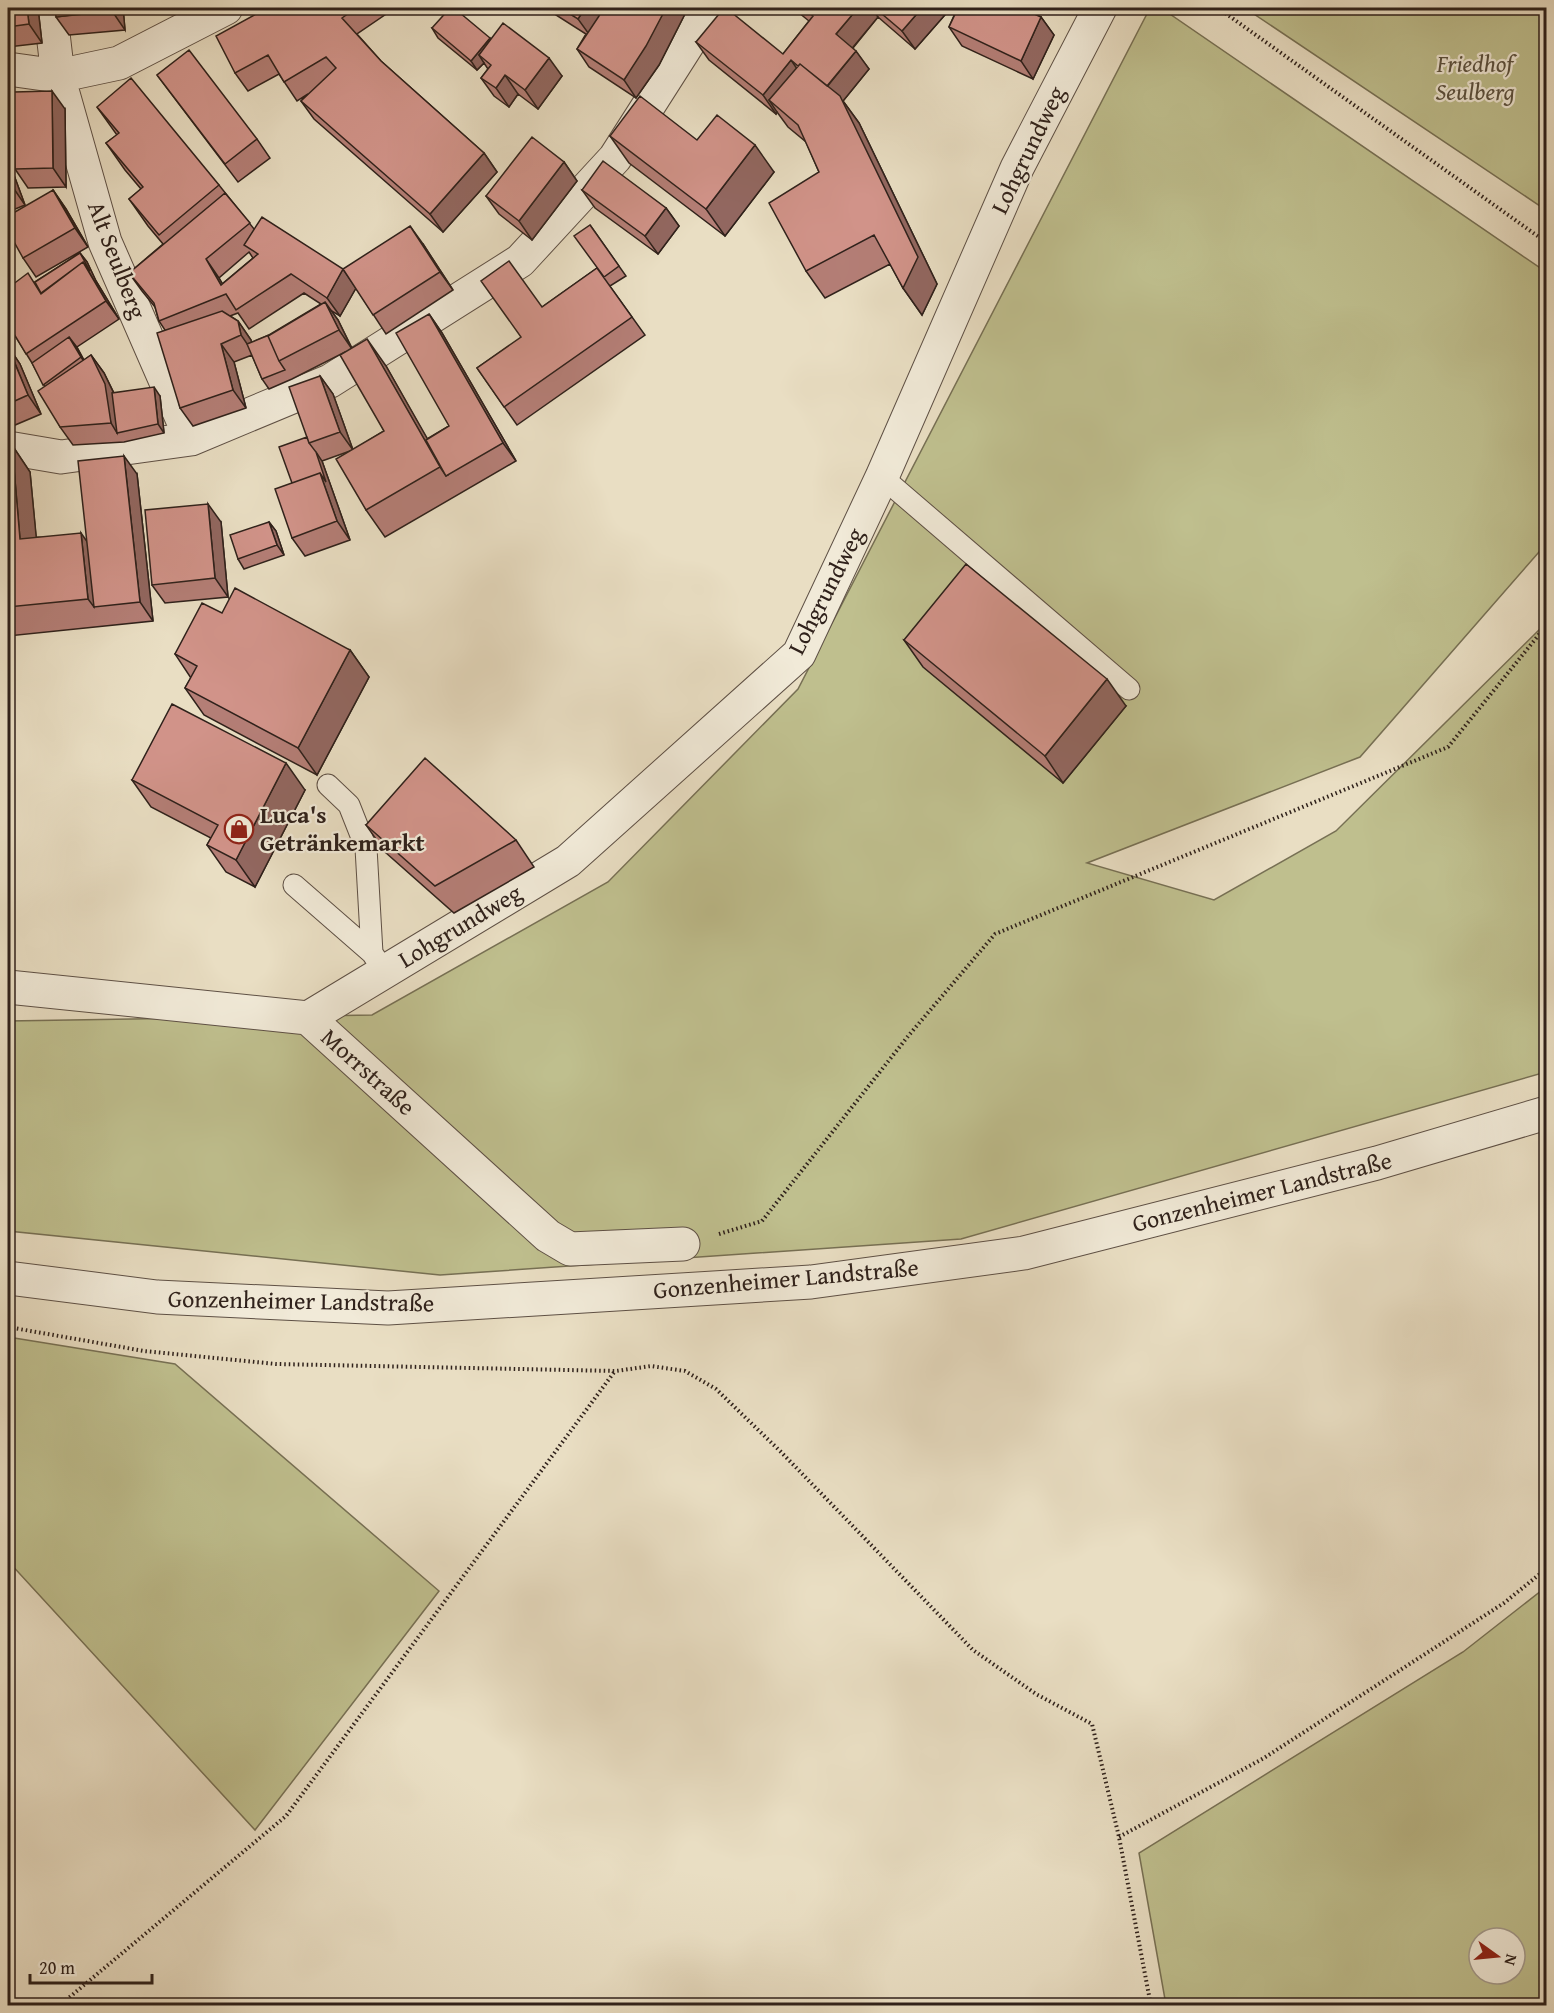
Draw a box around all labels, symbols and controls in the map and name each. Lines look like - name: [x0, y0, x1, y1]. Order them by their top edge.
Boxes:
- park label: Friedhof Seulberg: [1435, 46, 1518, 109]
- street label: Lohgrundweg: [982, 80, 1074, 220]
- street label: Alt Seulberg: [79, 196, 156, 324]
- street label: Lohgrundweg: [779, 521, 873, 660]
- place label: Luca's Getränkemarkt: [260, 797, 425, 860]
- shop icon: Luca's Getränkemarkt: [223, 813, 255, 845]
- street label: Lohgrundweg: [391, 875, 528, 976]
- street label: Morrstraße: [314, 1020, 423, 1123]
- street label: Gonzenheimer Landstraße: [1128, 1142, 1395, 1241]
- street label: Gonzenheimer Landstraße: [652, 1249, 920, 1308]
- street label: Gonzenheimer Landstraße: [168, 1281, 434, 1320]
- north arrow: [1467, 1926, 1527, 1986]
- scale bar: [30, 1947, 152, 1985]
- text: N: [1498, 1952, 1524, 1968]
- text: 20 m: [39, 1954, 75, 1981]

